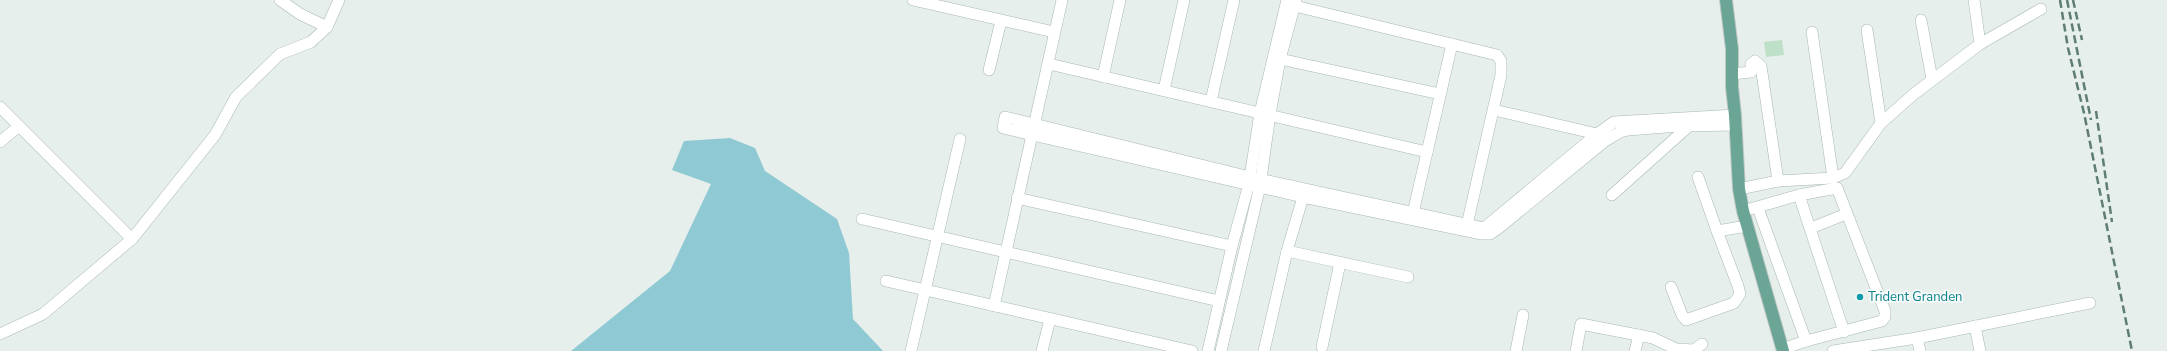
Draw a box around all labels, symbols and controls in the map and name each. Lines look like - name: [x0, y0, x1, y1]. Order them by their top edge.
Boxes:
- place label: Trident Granden: [1868, 288, 1962, 306]
- marker: Trident Granden: [1855, 292, 1865, 302]

